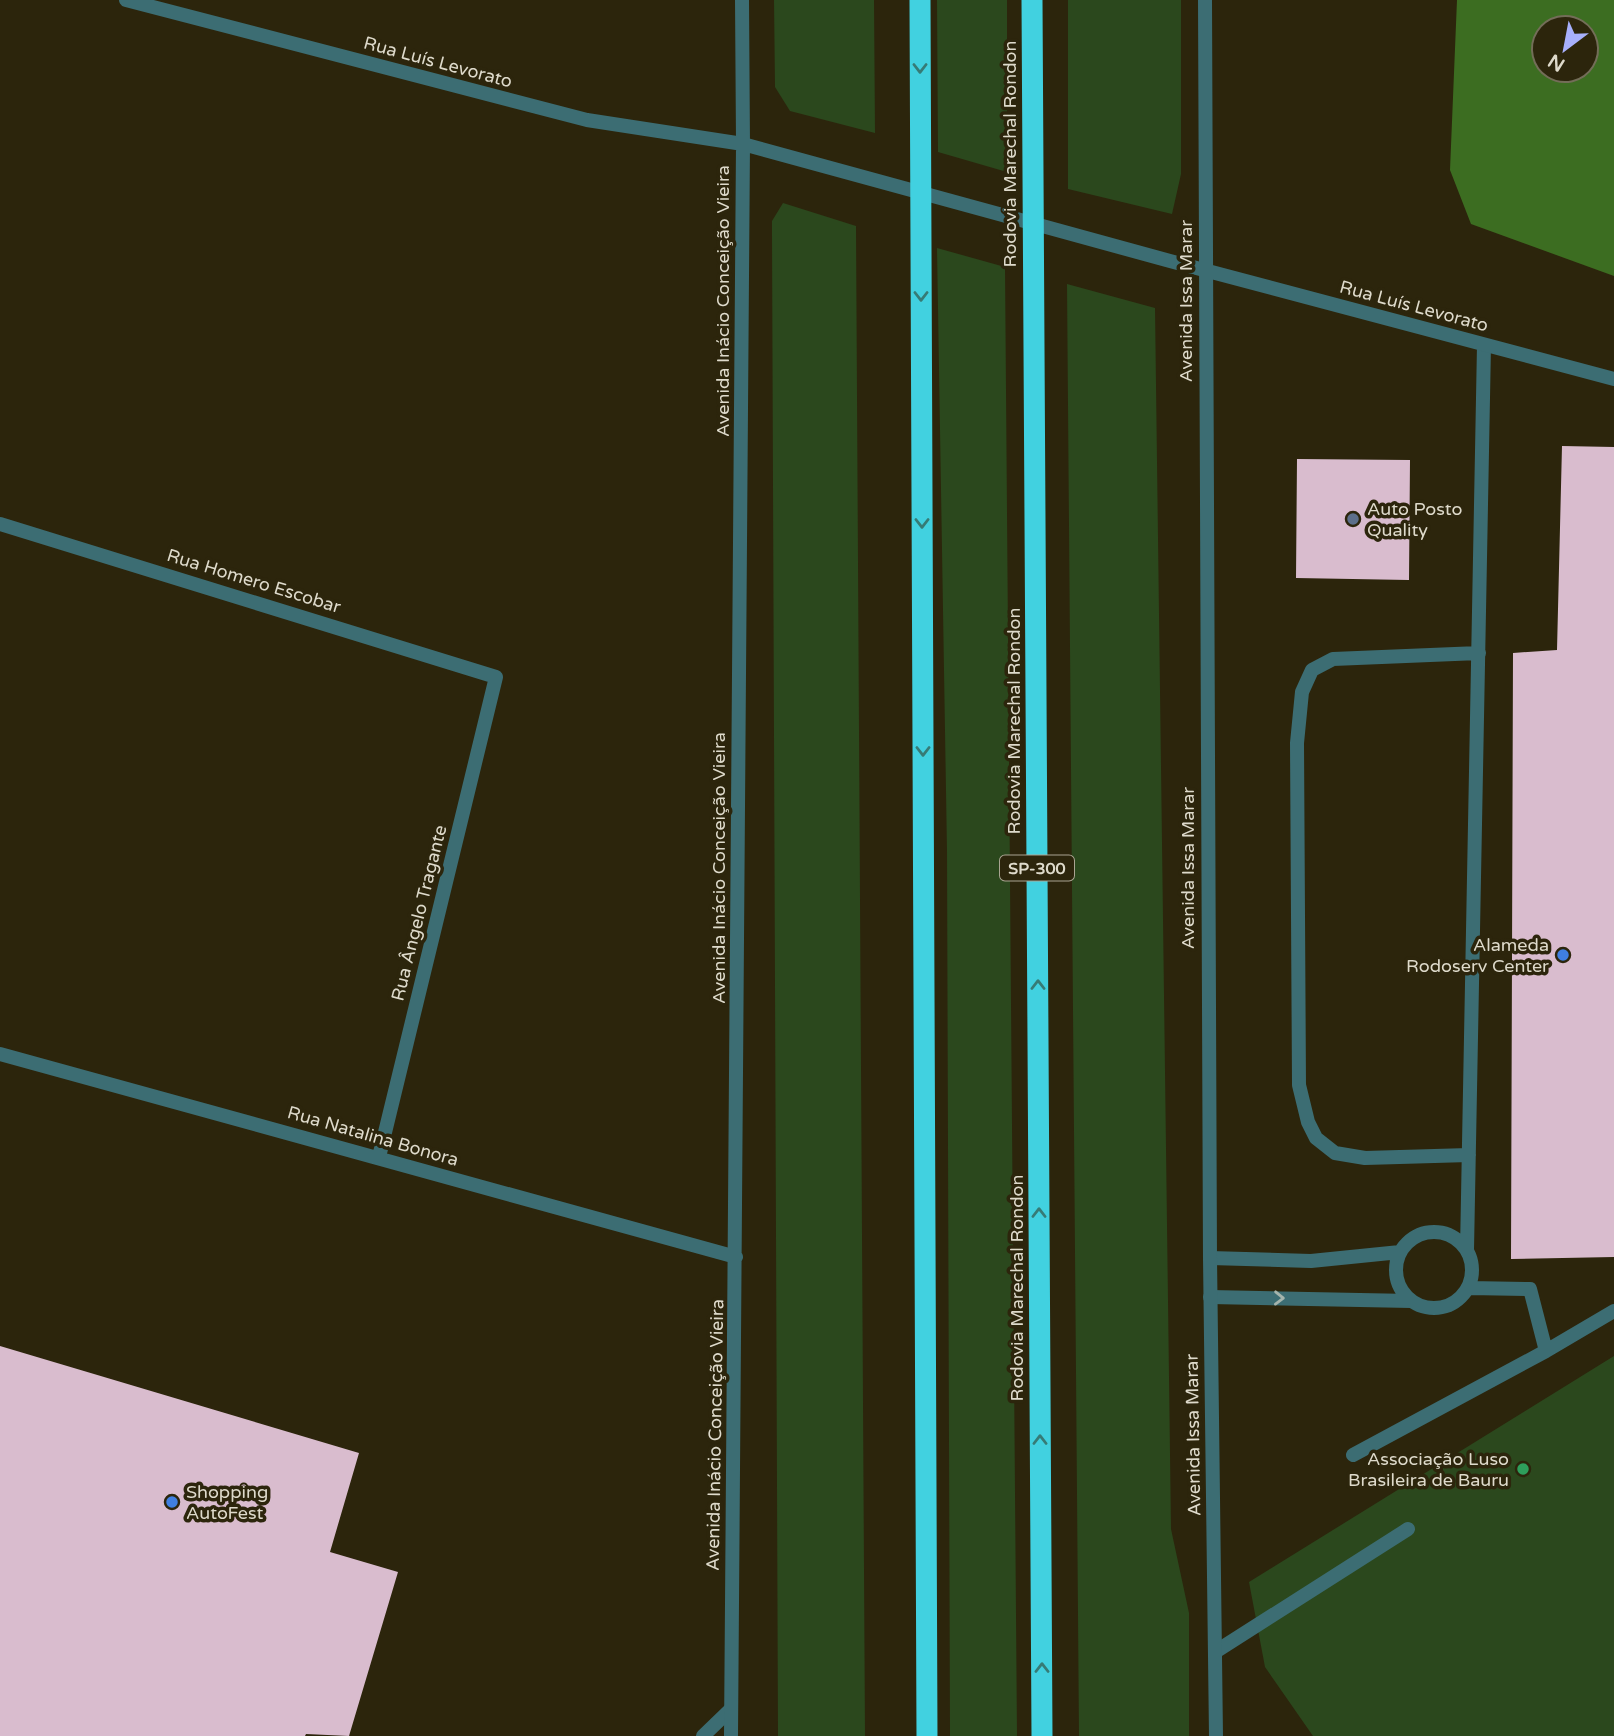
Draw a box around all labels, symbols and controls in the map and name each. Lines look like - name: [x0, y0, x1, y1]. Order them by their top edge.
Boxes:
- north arrow: [1530, 14, 1600, 84]
- street label: Rua Luís Levorato: [361, 32, 515, 92]
- street label: Rodovia Marechal Rondon: [999, 41, 1021, 267]
- text: N: [1544, 49, 1569, 76]
- one-way arrow: [912, 63, 928, 74]
- street label: Avenida Inácio Conceição Vieira: [712, 165, 734, 437]
- street label: Avenida Issa Marar: [1175, 220, 1197, 382]
- street label: Rua Luís Levorato: [1337, 276, 1491, 336]
- one-way arrow: [913, 291, 929, 301]
- place label: Auto Posto Quality: [1367, 498, 1463, 541]
- marker: Auto Posto Quality: [1345, 511, 1361, 527]
- one-way arrow: [914, 518, 930, 529]
- street label: Rua Homero Escobar: [164, 544, 344, 618]
- street label: Rodovia Marechal Rondon: [1003, 608, 1025, 834]
- street label: Avenida Inácio Conceição Vieira: [708, 732, 730, 1004]
- one-way arrow: [915, 746, 931, 756]
- street label: Avenida Issa Marar: [1177, 787, 1199, 949]
- street label: Rua Ângelo Tragante: [386, 823, 452, 1003]
- road number: SP-300: [1000, 856, 1074, 880]
- place label: Alameda Rodoserv Center: [1406, 934, 1549, 977]
- marker: Alameda Rodoserv Center: [1555, 947, 1571, 963]
- one-way arrow: [1030, 980, 1046, 990]
- street label: Rua Natalina Bonora: [285, 1101, 461, 1171]
- street label: Rodovia Marechal Rondon: [1006, 1175, 1028, 1401]
- one-way arrow: [1031, 1207, 1047, 1218]
- one-way arrow: [1274, 1290, 1284, 1306]
- street label: Avenida Inácio Conceição Vieira: [702, 1299, 728, 1571]
- street label: Avenida Issa Marar: [1181, 1354, 1205, 1516]
- one-way arrow: [1032, 1435, 1048, 1445]
- place label: Associação Luso Brasileira de Bauru: [1348, 1448, 1509, 1491]
- marker: Associação Luso Brasileira de Bauru: [1515, 1461, 1531, 1477]
- place label: Shopping AutoFest: [186, 1481, 268, 1524]
- marker: Shopping AutoFest: [164, 1494, 180, 1510]
- one-way arrow: [1034, 1662, 1050, 1673]

